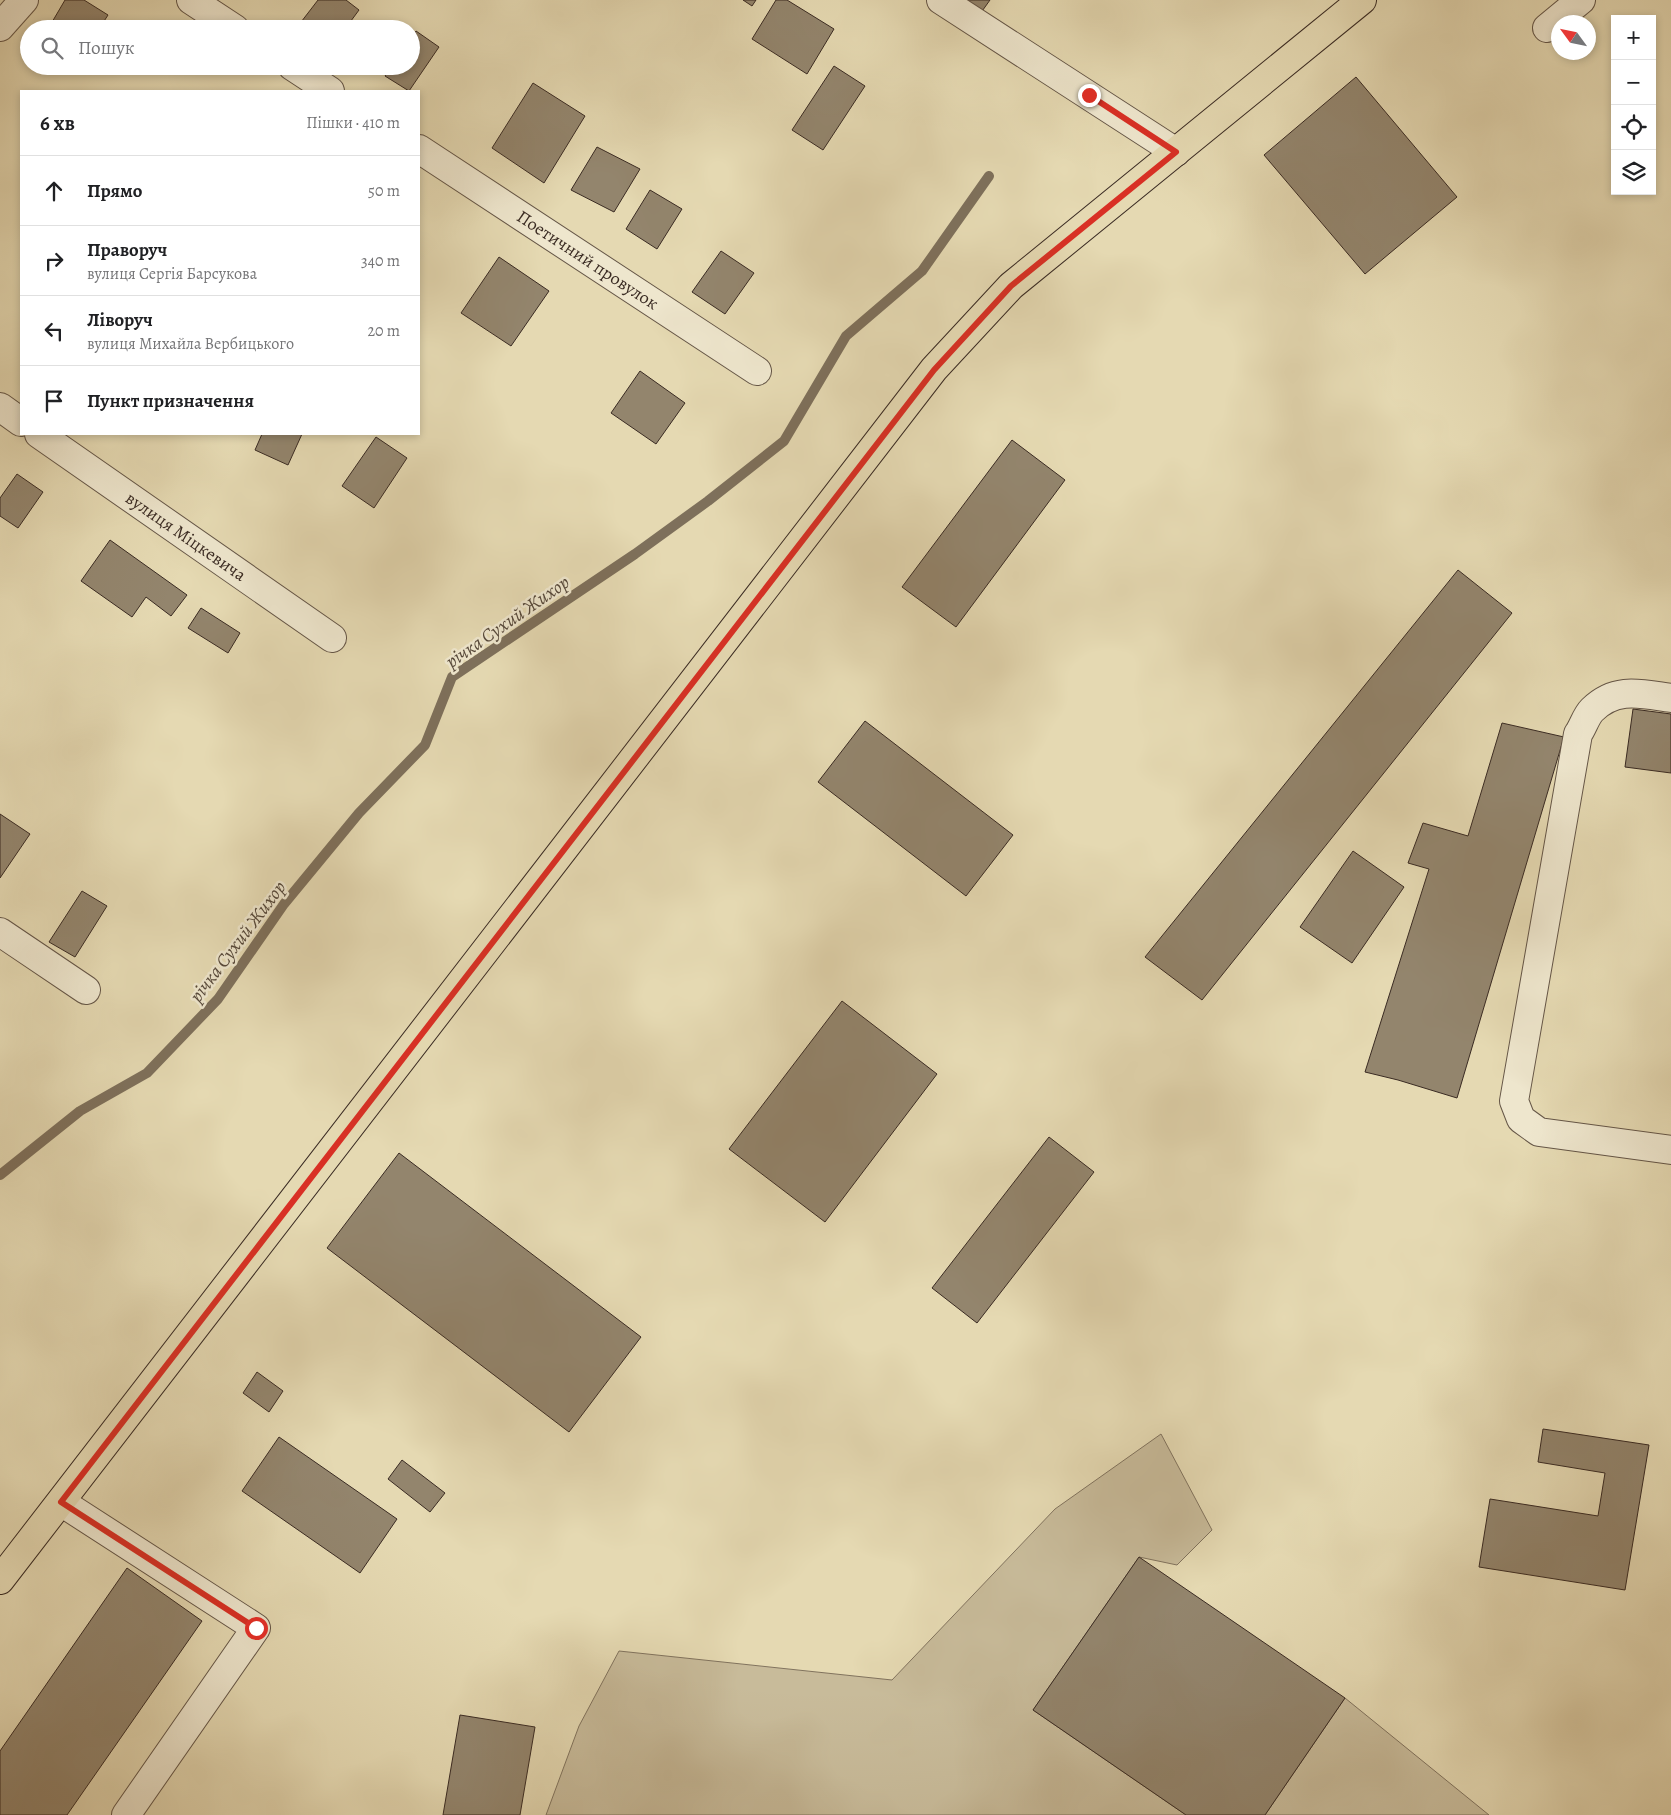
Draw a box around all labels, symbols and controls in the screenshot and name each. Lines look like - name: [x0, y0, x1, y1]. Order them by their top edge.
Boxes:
- north arrow: [1551, 15, 1596, 60]
- map controls: [1611, 15, 1656, 195]
- button: +: [1611, 15, 1656, 60]
- search box: [20, 20, 420, 75]
- icon: search: [38, 34, 66, 62]
- text: Пошук: [78, 35, 135, 61]
- button: −: [1611, 60, 1656, 105]
- route end: [1078, 84, 1101, 107]
- button: locate: [1611, 105, 1656, 150]
- text: 6 хв: [40, 109, 75, 137]
- text: Пішки · 410 m: [306, 112, 400, 134]
- button: layers: [1611, 150, 1656, 195]
- icon: ahead: [40, 177, 68, 205]
- text: Прямо: [87, 178, 142, 204]
- text: 50 m: [368, 180, 400, 202]
- street label: Поетичний провулок: [512, 205, 663, 315]
- text: Праворуч: [87, 237, 167, 263]
- icon: right: [40, 247, 68, 275]
- text: 340 m: [361, 250, 400, 272]
- text: вулиця Сергія Барсукова: [87, 263, 257, 285]
- text: Ліворуч: [87, 307, 153, 333]
- icon: left: [40, 317, 68, 345]
- text: 20 m: [367, 320, 400, 342]
- text: вулиця Михайла Вербицького: [87, 333, 294, 355]
- icon: arrive: [40, 387, 68, 415]
- text: Пункт призначення: [87, 388, 254, 414]
- street label: вулиця Міцкевича: [121, 486, 252, 587]
- water label: річка Сухий Жихор: [439, 569, 575, 675]
- water label: річка Сухий Жихор: [183, 875, 292, 1009]
- route start: [245, 1617, 268, 1640]

